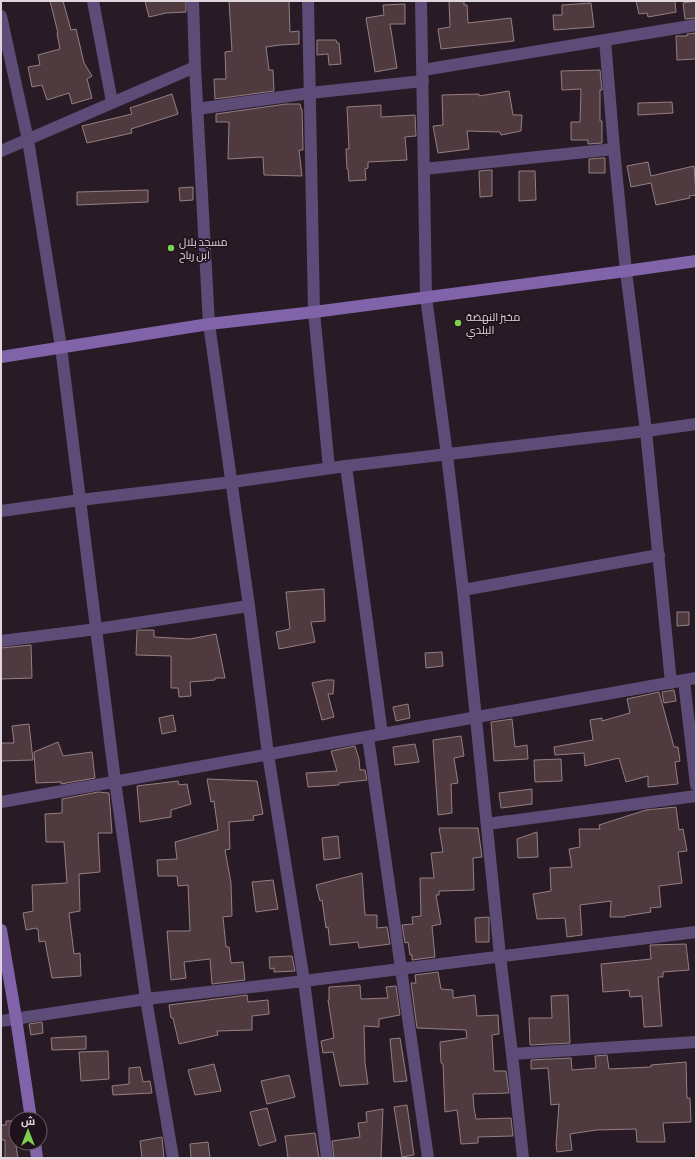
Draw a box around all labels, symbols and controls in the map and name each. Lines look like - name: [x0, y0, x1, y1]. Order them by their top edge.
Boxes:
- place label: مسجد بلال ابن رباح: [179, 237, 228, 263]
- marker: مسجد بلال ابن رباح: [166, 243, 176, 253]
- place label: مخبز النهضة البلدي: [466, 312, 520, 339]
- marker: مخبز النهضة البلدي: [453, 318, 463, 328]
- north arrow: [8, 1111, 48, 1151]
- text: ش: [21, 1116, 35, 1128]

